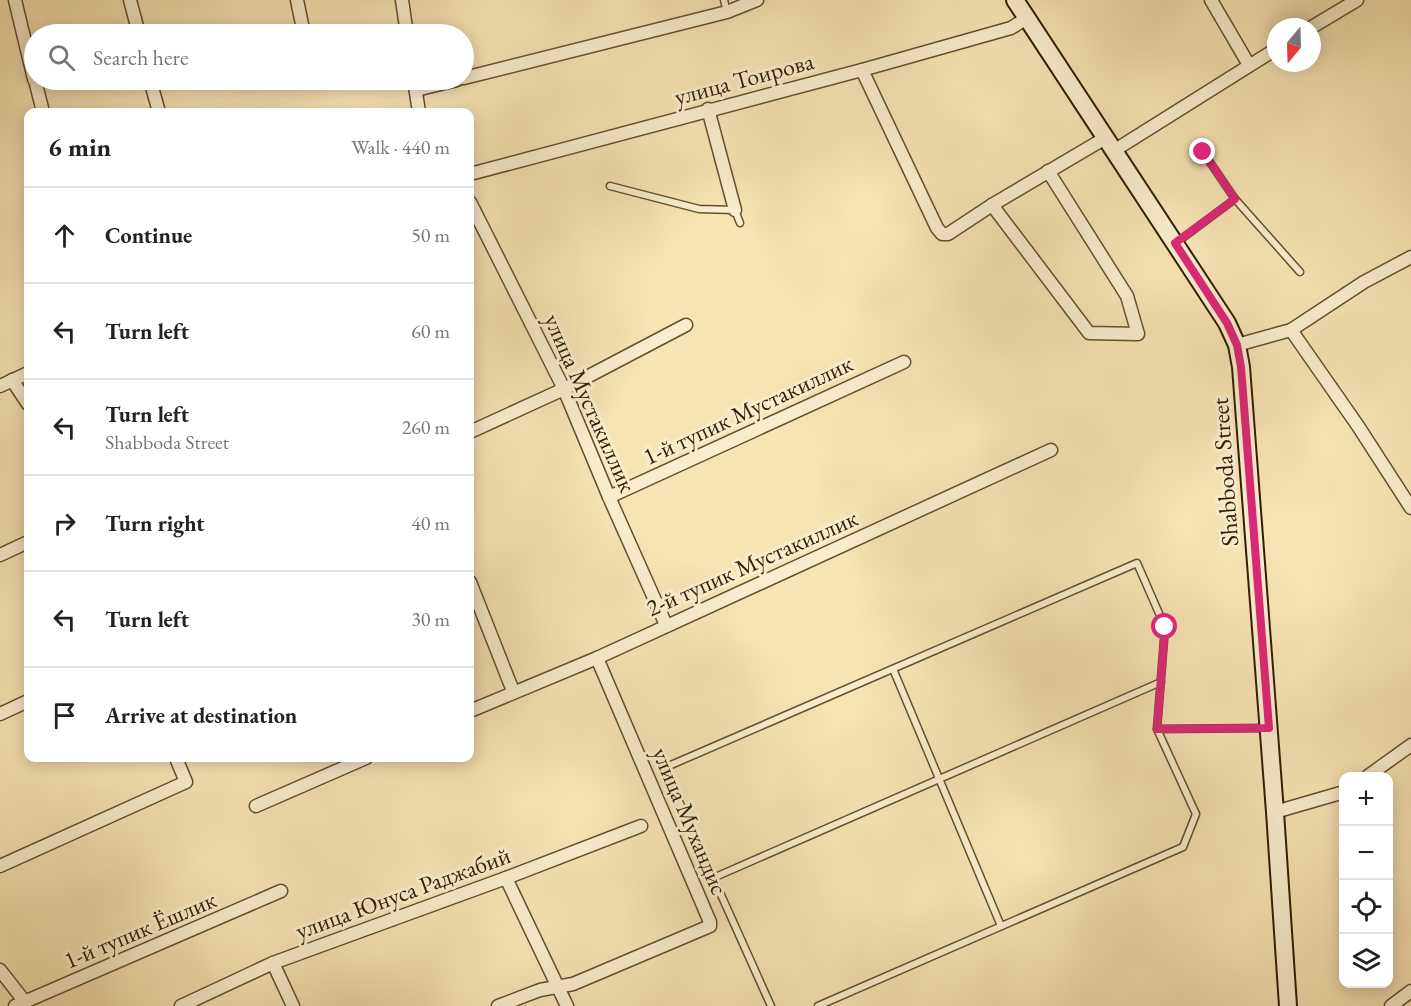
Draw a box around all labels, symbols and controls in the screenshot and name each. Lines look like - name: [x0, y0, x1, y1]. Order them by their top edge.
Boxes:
- north arrow: [1267, 18, 1321, 72]
- search box: [24, 24, 474, 90]
- icon: search: [45, 41, 78, 74]
- text: Search here: [93, 43, 188, 72]
- street label: улица Тоирова: [671, 45, 817, 112]
- text: 6 min: [48, 130, 111, 164]
- text: Walk · 440 m: [351, 134, 450, 160]
- route end: [1189, 138, 1215, 164]
- icon: ahead: [48, 219, 81, 252]
- text: Continue: [105, 221, 192, 250]
- text: 50 m: [411, 222, 450, 248]
- street label: улица Мустакиллик: [537, 309, 644, 497]
- icon: left: [48, 315, 81, 348]
- text: Turn left: [105, 317, 189, 346]
- text: 60 m: [411, 318, 450, 344]
- street label: 1-й тупик Мустакиллик: [638, 347, 858, 472]
- street label: Shabboda Street: [1204, 396, 1245, 547]
- text: Turn left: [105, 400, 189, 429]
- icon: left: [48, 411, 81, 444]
- text: 260 m: [402, 414, 450, 440]
- text: Shabboda Street: [105, 429, 229, 455]
- street label: 2-й тупик Мустакиллик: [641, 502, 863, 623]
- icon: right: [48, 507, 81, 540]
- text: Turn right: [105, 509, 204, 538]
- text: 40 m: [411, 510, 450, 536]
- icon: left: [48, 603, 81, 636]
- text: Turn left: [105, 605, 189, 634]
- text: 30 m: [411, 606, 450, 632]
- route start: [1151, 613, 1177, 639]
- icon: arrive: [48, 699, 81, 732]
- text: Arrive at destination: [105, 701, 297, 730]
- street label: улица Мухандис: [645, 742, 735, 899]
- map controls: [1339, 772, 1393, 988]
- button: +: [1339, 772, 1393, 826]
- button: −: [1339, 826, 1393, 880]
- street label: улица Юнуса Раджабий: [291, 839, 515, 946]
- button: locate: [1339, 880, 1393, 934]
- street label: 1-й тупик Ёшлик: [59, 883, 221, 976]
- button: layers: [1339, 934, 1393, 988]

